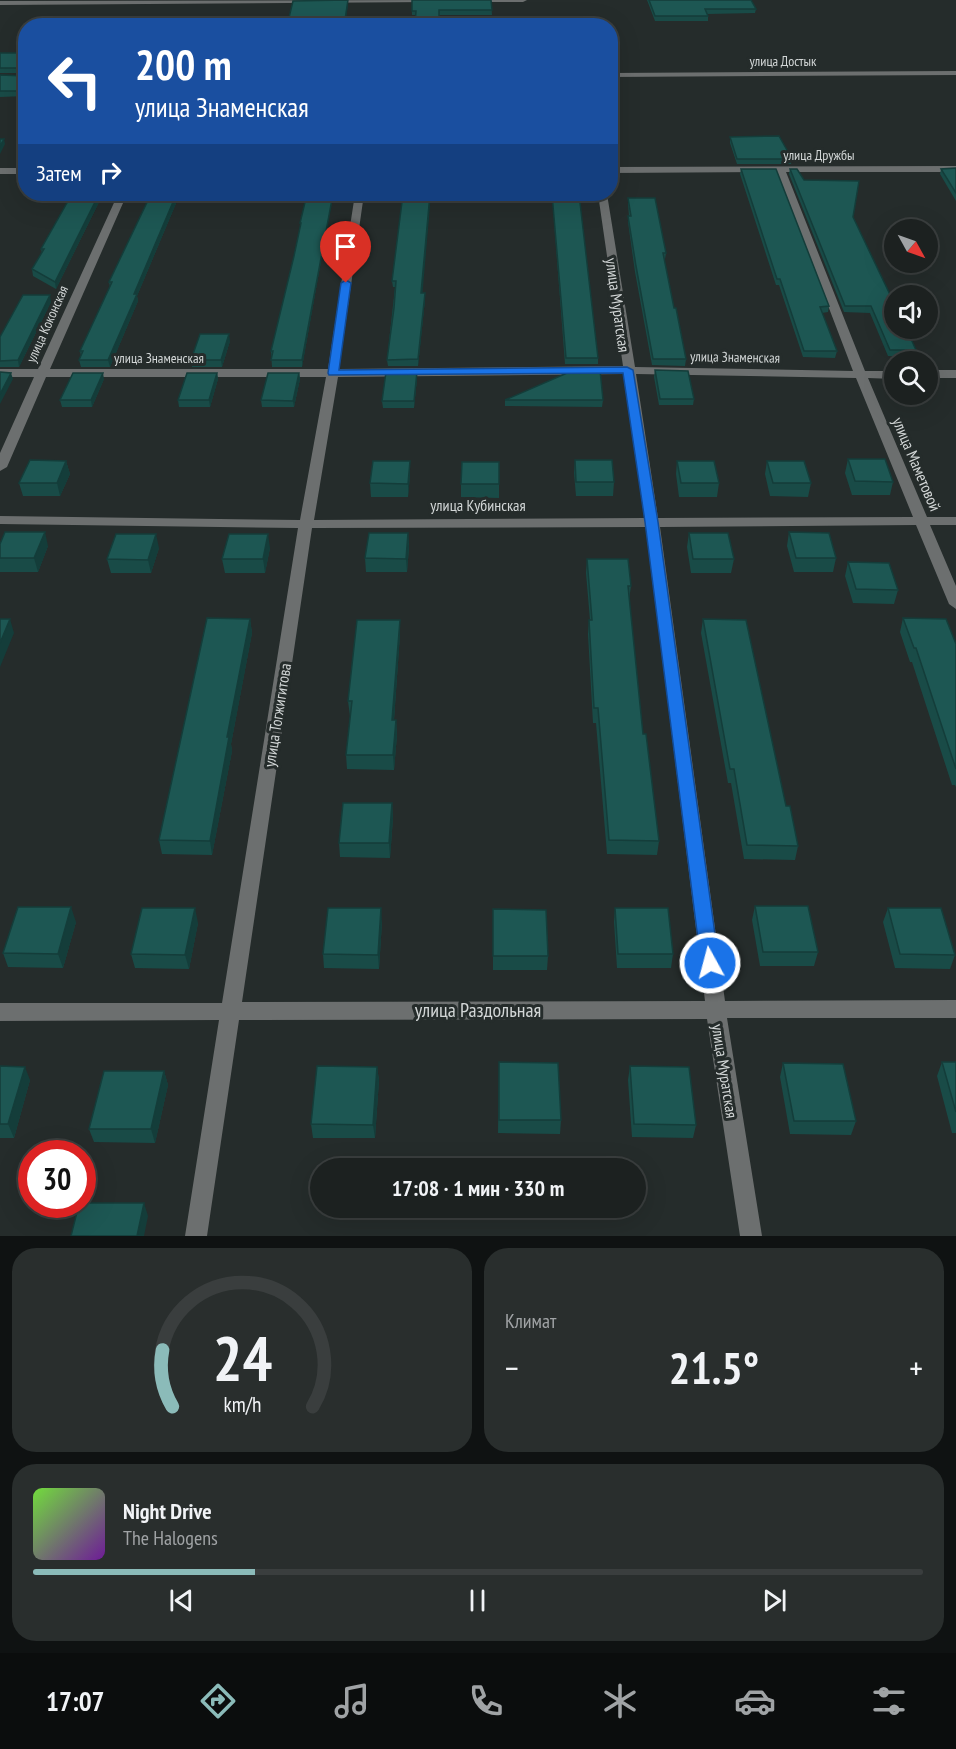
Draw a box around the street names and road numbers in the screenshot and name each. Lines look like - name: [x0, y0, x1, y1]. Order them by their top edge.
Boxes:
- street label: улица Достык: [749, 52, 817, 70]
- street label: улица Дружбы: [783, 146, 855, 164]
- street label: улица Муратская: [601, 256, 635, 354]
- street label: улица Коконская: [22, 283, 72, 365]
- street label: улица Знаменская: [690, 347, 780, 367]
- street label: улица Знаменская: [114, 349, 204, 367]
- street label: улица Маметовой: [888, 414, 946, 514]
- street label: улица Кубинская: [430, 495, 526, 515]
- street label: улица Тогжигитова: [259, 662, 295, 768]
- street label: улица Раздольная: [415, 997, 541, 1023]
- street label: улица Муратская: [708, 1022, 742, 1120]

